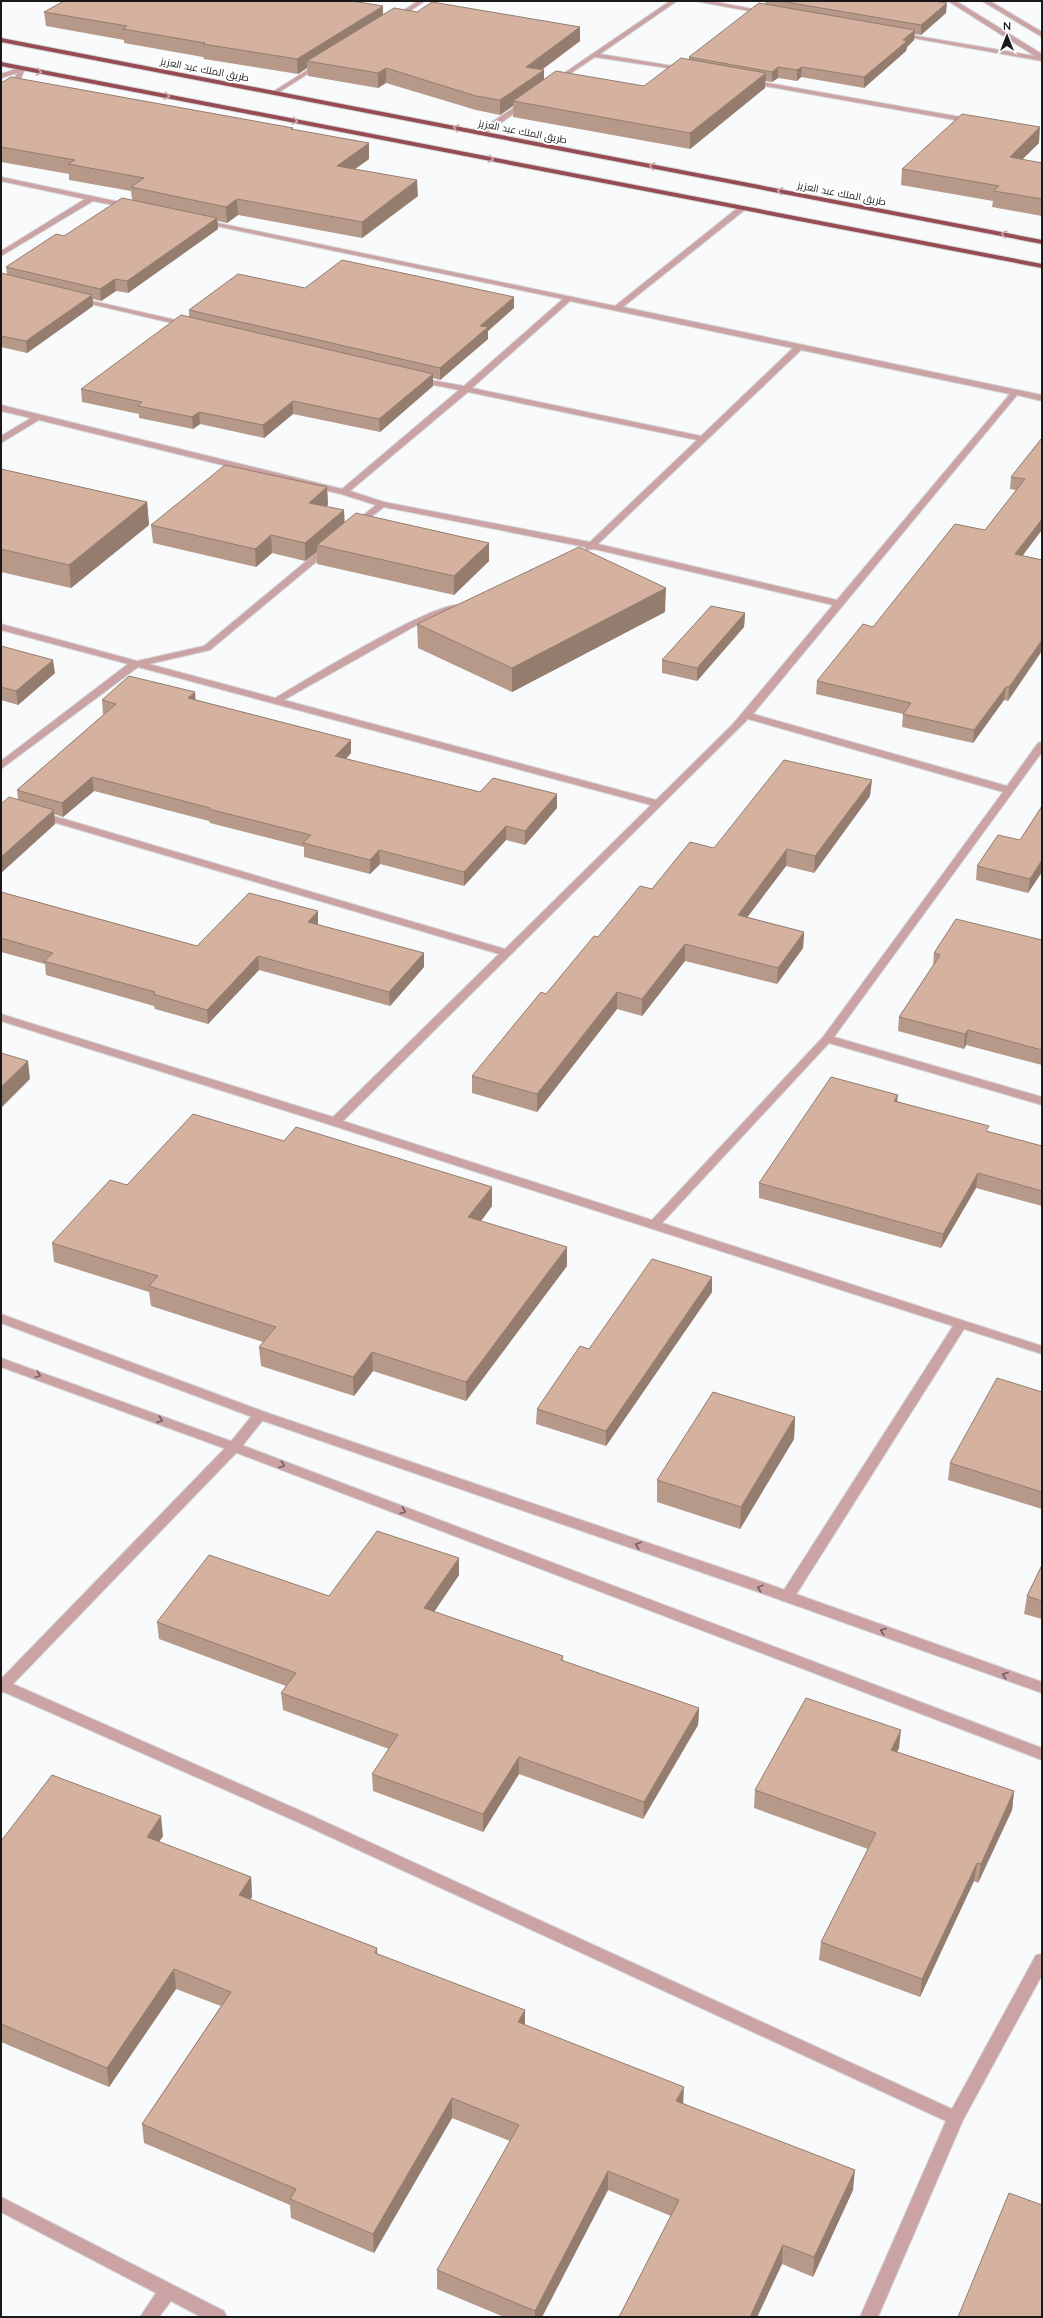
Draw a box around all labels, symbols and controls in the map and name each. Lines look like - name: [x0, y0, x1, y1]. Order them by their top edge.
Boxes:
- north arrow: [987, 16, 1027, 56]
- text: N: [1003, 19, 1011, 33]
- street label: طريق الملك عبد العزيز: [159, 54, 250, 84]
- one-way arrow: [36, 67, 42, 76]
- one-way arrow: [164, 92, 170, 100]
- one-way arrow: [291, 116, 298, 125]
- street label: طريق الملك عبد العزيز: [477, 116, 568, 146]
- one-way arrow: [453, 124, 459, 133]
- one-way arrow: [488, 154, 494, 163]
- one-way arrow: [649, 162, 655, 171]
- street label: طريق الملك عبد العزيز: [796, 178, 887, 208]
- one-way arrow: [777, 187, 783, 195]
- one-way arrow: [1001, 231, 1007, 239]
- one-way arrow: [34, 1371, 41, 1379]
- one-way arrow: [156, 1415, 163, 1423]
- one-way arrow: [278, 1461, 285, 1469]
- one-way arrow: [400, 1507, 407, 1515]
- one-way arrow: [634, 1541, 641, 1550]
- one-way arrow: [757, 1584, 764, 1592]
- one-way arrow: [880, 1628, 887, 1636]
- one-way arrow: [1002, 1672, 1009, 1680]

